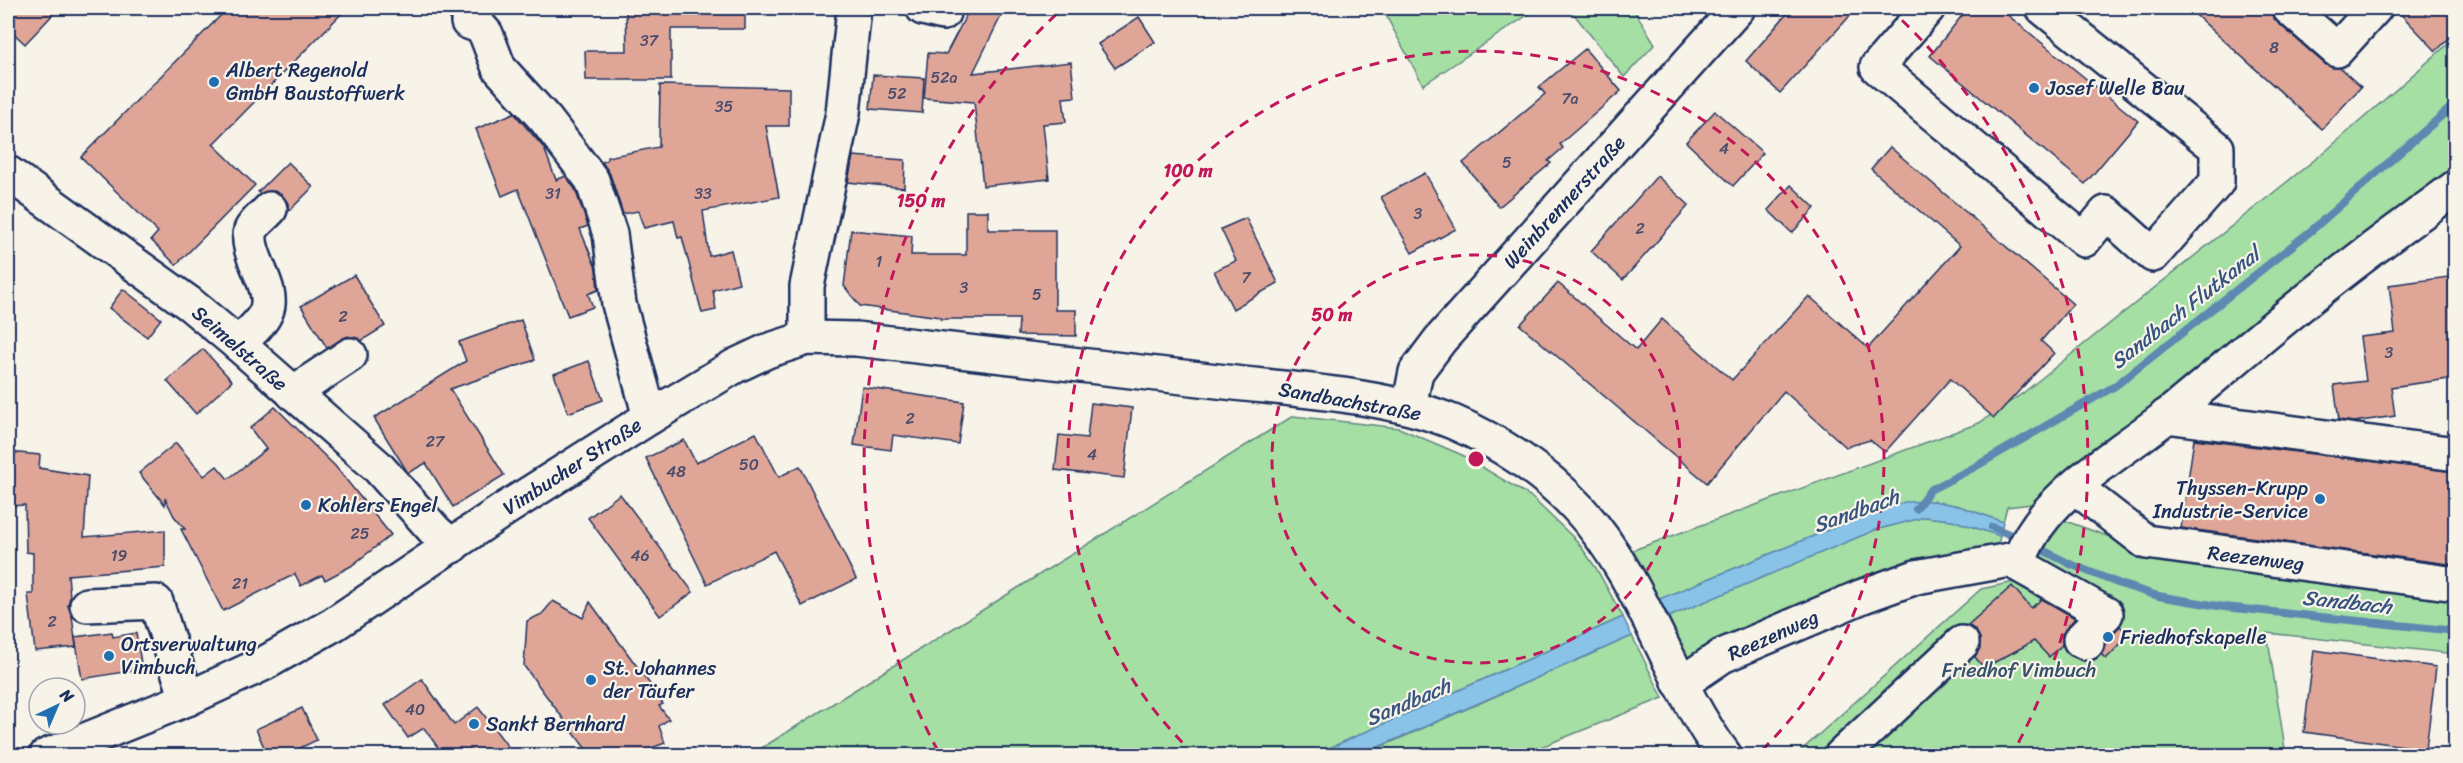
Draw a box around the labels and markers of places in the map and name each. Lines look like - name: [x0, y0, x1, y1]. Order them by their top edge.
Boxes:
- place label: Albert Regenold GmbH Baustoffwerk: [225, 53, 405, 111]
- place label: Josef Welle Bau: [2045, 71, 2185, 106]
- marker: Albert Regenold GmbH Baustoffwerk: [207, 75, 221, 89]
- marker: Josef Welle Bau: [2027, 81, 2041, 95]
- centre of rings: [1466, 449, 1486, 469]
- place label: Thyssen-Krupp Industrie-Service: [2152, 471, 2308, 529]
- place label: Kohlers Engel: [318, 488, 439, 523]
- marker: Thyssen-Krupp Industrie-Service: [2313, 492, 2327, 506]
- marker: Kohlers Engel: [299, 498, 313, 512]
- place label: Friedhofskapelle: [2120, 620, 2267, 655]
- place label: Ortsverwaltung Vimbuch: [121, 627, 257, 685]
- marker: Friedhofskapelle: [2101, 630, 2115, 644]
- marker: Ortsverwaltung Vimbuch: [102, 649, 116, 663]
- place label: St. Johannes der Täufer: [603, 651, 717, 709]
- marker: St. Johannes der Täufer: [584, 673, 598, 687]
- place label: Sankt Bernhard: [486, 707, 626, 742]
- marker: Sankt Bernhard: [467, 717, 481, 731]

